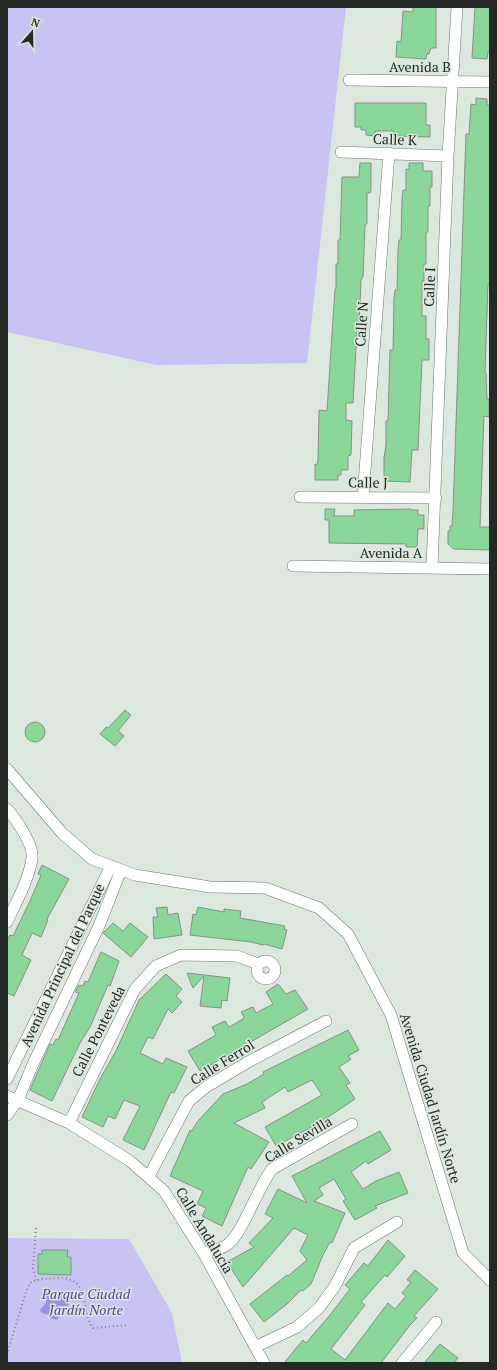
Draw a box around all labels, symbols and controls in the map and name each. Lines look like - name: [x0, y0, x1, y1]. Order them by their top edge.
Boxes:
- north arrow: [12, 12, 52, 52]
- text: N: [29, 15, 42, 31]
- street label: Avenida B: [389, 57, 451, 76]
- street label: Calle K: [373, 129, 418, 149]
- street label: Calle I: [419, 267, 439, 307]
- street label: Calle N: [350, 301, 372, 347]
- street label: Calle J: [348, 472, 388, 492]
- street label: Avenida A: [360, 543, 423, 562]
- street label: Avenida Principal del Parque: [16, 880, 108, 1050]
- street label: Calle Ponteveda: [67, 982, 129, 1080]
- street label: Avenida Ciudad Jardín Norte: [396, 1011, 466, 1185]
- street label: Calle Ferrol: [186, 1035, 258, 1089]
- street label: Calle Sevilla: [261, 1111, 335, 1167]
- street label: Calle Andalucía: [172, 1183, 238, 1277]
- park label: Parque Ciudad Jardín Norte: [41, 1284, 131, 1319]

